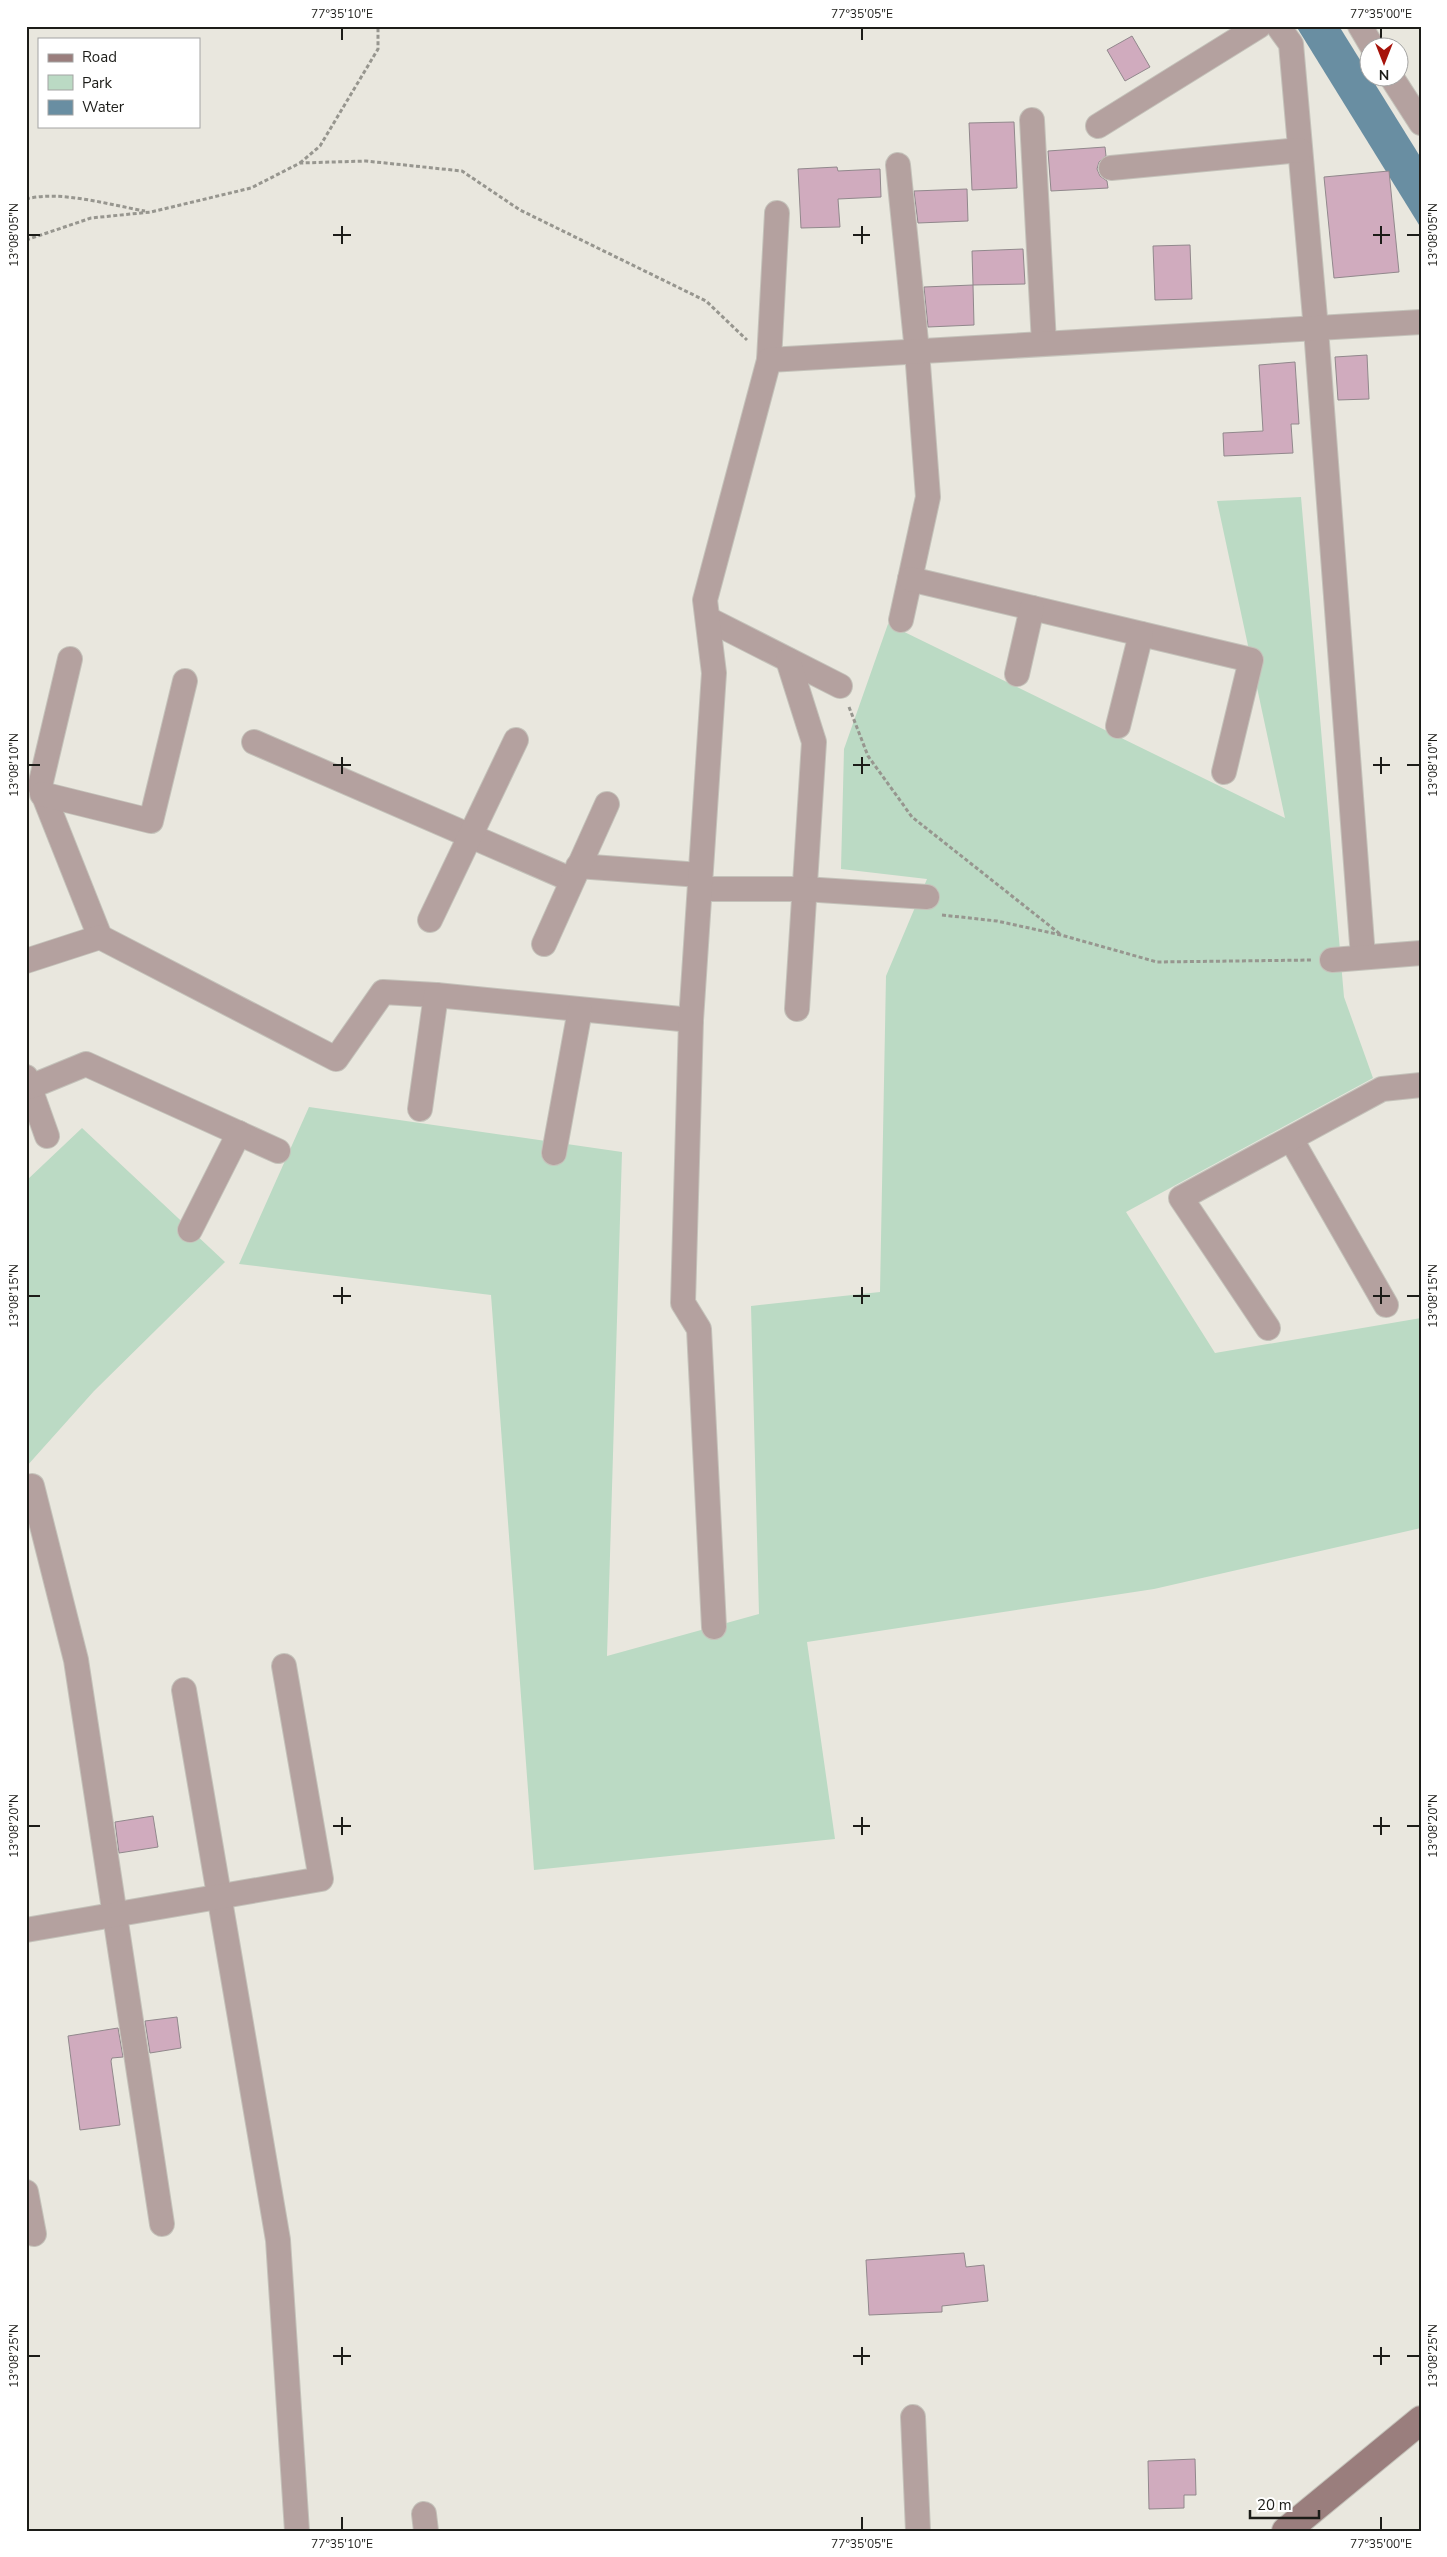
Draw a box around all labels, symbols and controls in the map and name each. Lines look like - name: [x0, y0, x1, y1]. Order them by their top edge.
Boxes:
- text: 77°35'10"E: [311, 6, 373, 22]
- text: 77°35'05"E: [831, 6, 893, 22]
- text: 77°35'00"E: [1350, 6, 1412, 22]
- legend: [38, 38, 200, 128]
- north arrow: [1360, 38, 1410, 88]
- text: Road: [82, 47, 117, 67]
- text: N: [1379, 65, 1389, 84]
- text: Park: [82, 73, 112, 93]
- text: Water: [82, 97, 125, 117]
- text: 13°08'05"N: [6, 203, 22, 267]
- text: 13°08'05"N: [1425, 203, 1441, 267]
- text: 13°08'10"N: [6, 733, 22, 797]
- text: 13°08'10"N: [1425, 733, 1441, 797]
- text: 13°08'15"N: [6, 1264, 22, 1328]
- text: 13°08'15"N: [1425, 1264, 1441, 1328]
- text: 13°08'20"N: [6, 1794, 22, 1858]
- text: 13°08'20"N: [1425, 1794, 1441, 1858]
- text: 13°08'25"N: [6, 2324, 22, 2388]
- text: 13°08'25"N: [1425, 2324, 1441, 2388]
- scale bar: [1250, 2487, 1318, 2519]
- text: 20 m: [1257, 2495, 1292, 2515]
- text: 77°35'10"E: [311, 2536, 373, 2552]
- text: 77°35'05"E: [831, 2536, 893, 2552]
- text: 77°35'00"E: [1350, 2536, 1412, 2552]

